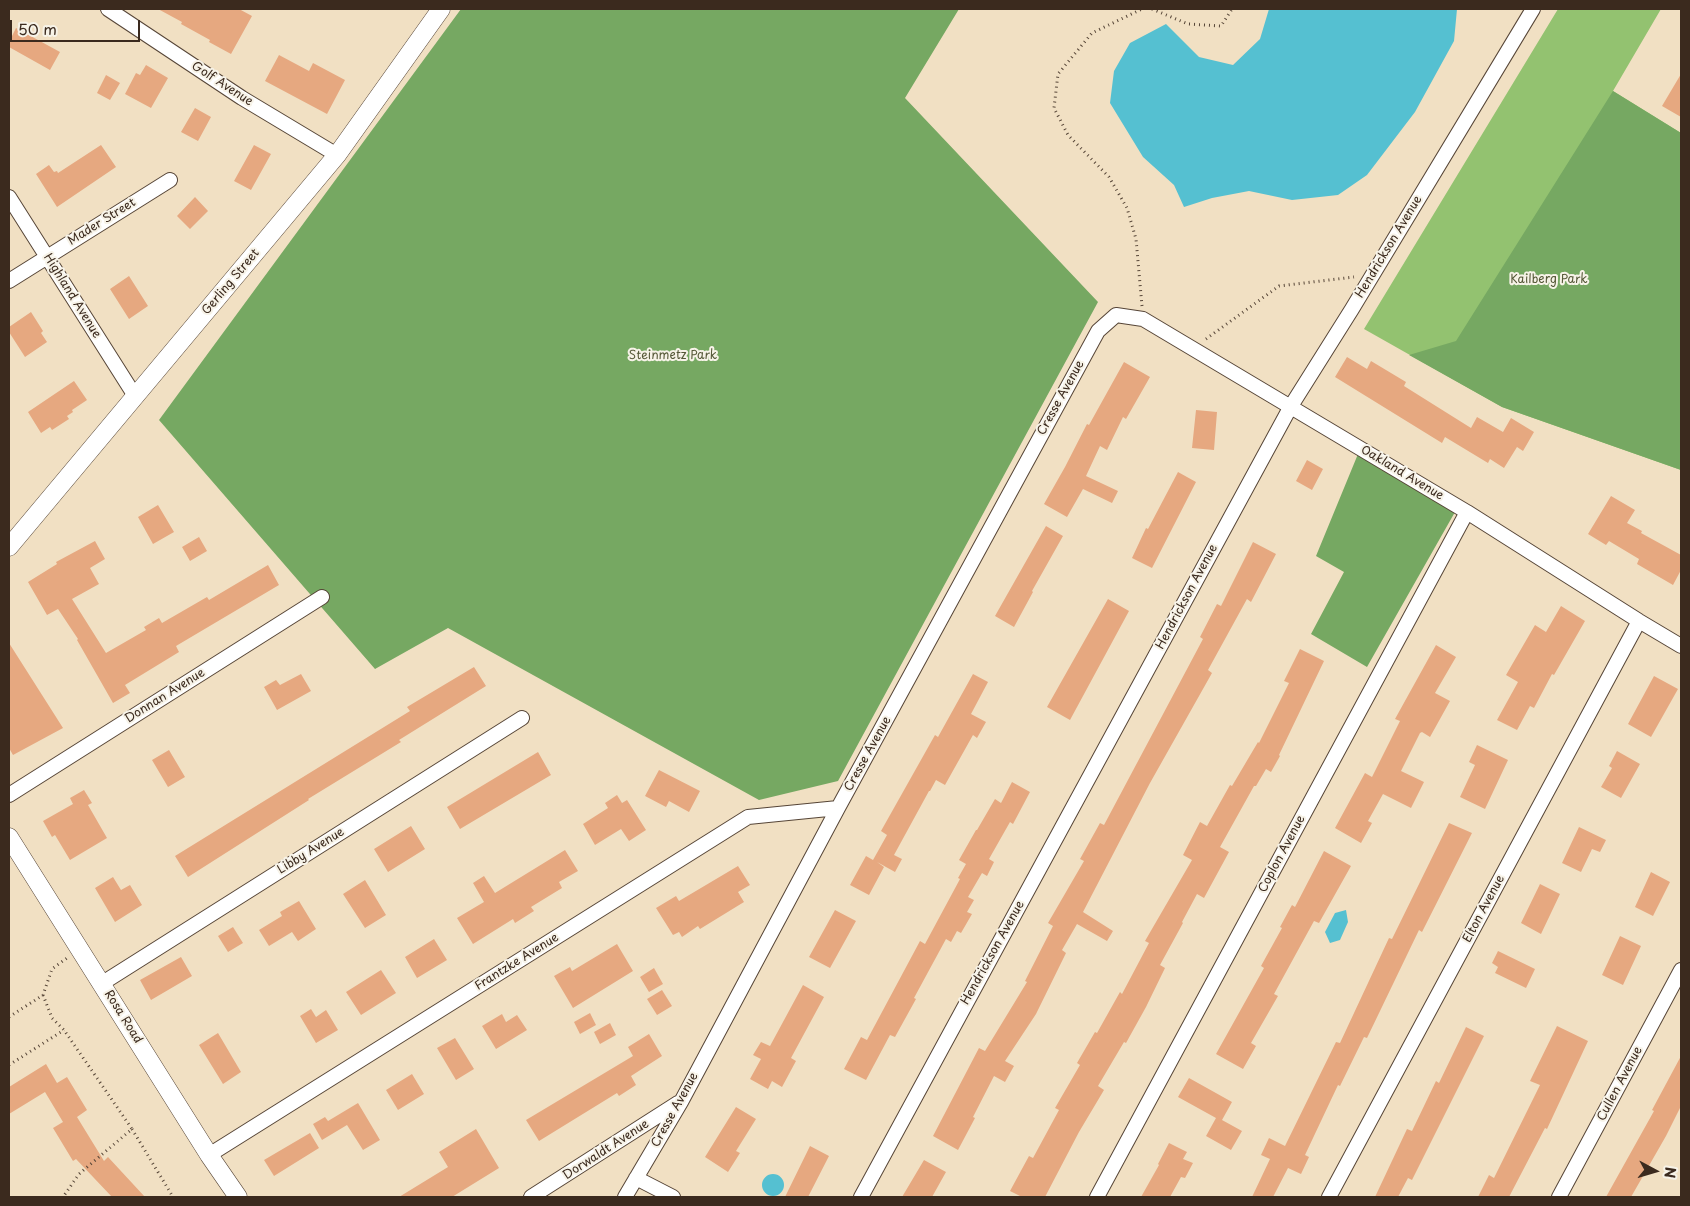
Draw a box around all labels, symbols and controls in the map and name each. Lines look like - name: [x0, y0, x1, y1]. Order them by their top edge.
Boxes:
- scale bar: [12, 10, 142, 42]
- text: 50 m: [18, 17, 57, 40]
- street label: Golf Avenue: [189, 59, 255, 109]
- street label: Hendrickson Avenue: [1353, 193, 1425, 301]
- street label: Mader Street: [66, 195, 138, 249]
- street label: Gerling Street: [199, 246, 263, 318]
- street label: Highland Avenue: [40, 251, 104, 341]
- park label: Kailberg Park: [1510, 273, 1588, 287]
- park label: Steinmetz Park: [629, 349, 717, 363]
- street label: Cresse Avenue: [1035, 358, 1087, 438]
- street label: Oakland Avenue: [1358, 443, 1446, 503]
- street label: Hendrickson Avenue: [1153, 542, 1221, 652]
- street label: Donnan Avenue: [122, 666, 208, 726]
- street label: Cresse Avenue: [842, 714, 894, 794]
- street label: Coplon Avenue: [1256, 813, 1308, 895]
- street label: Libby Avenue: [275, 825, 347, 877]
- street label: Elton Avenue: [1460, 873, 1508, 945]
- street label: Hendrickson Avenue: [958, 899, 1028, 1007]
- street label: Frantzke Avenue: [473, 931, 561, 993]
- street label: Rosa Road: [101, 988, 145, 1046]
- street label: Cullen Avenue: [1594, 1044, 1646, 1124]
- street label: Cresse Avenue: [649, 1070, 701, 1150]
- street label: Dorwaldt Avenue: [560, 1117, 652, 1183]
- north arrow: [1630, 1146, 1680, 1196]
- text: N: [1659, 1166, 1681, 1179]

